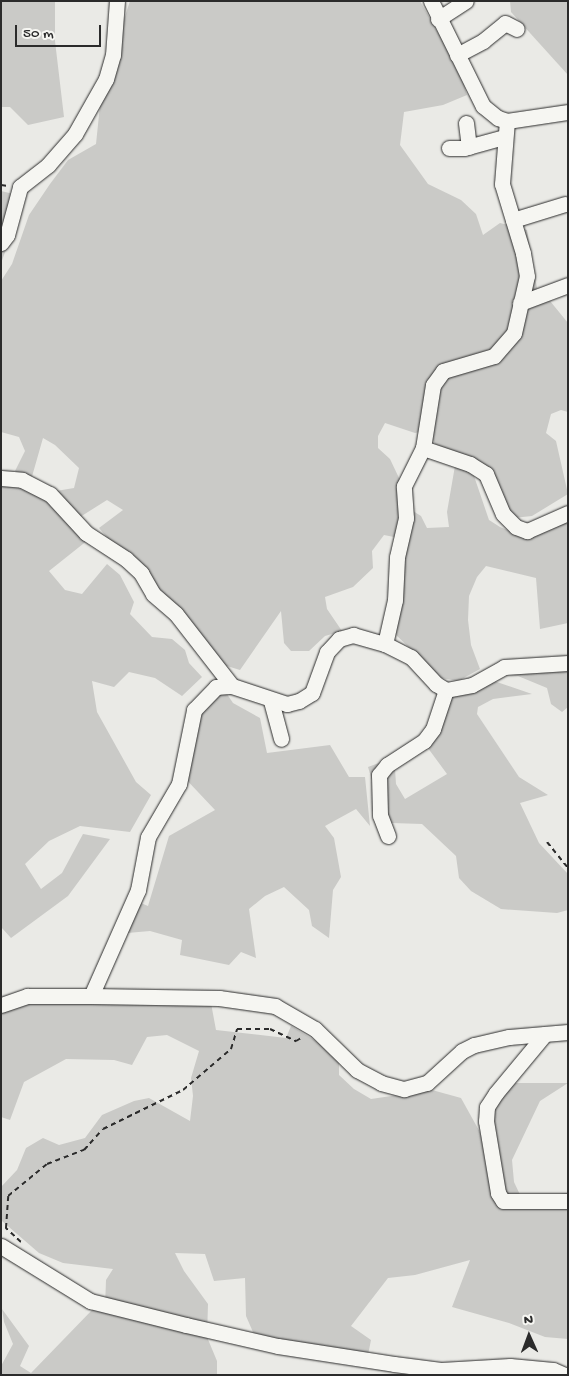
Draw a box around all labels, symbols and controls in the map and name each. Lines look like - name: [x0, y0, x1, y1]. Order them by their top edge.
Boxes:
- scale bar: [18, 15, 104, 47]
- text: 50 m: [23, 25, 54, 43]
- north arrow: [504, 1311, 554, 1361]
- text: N: [524, 1312, 533, 1329]

